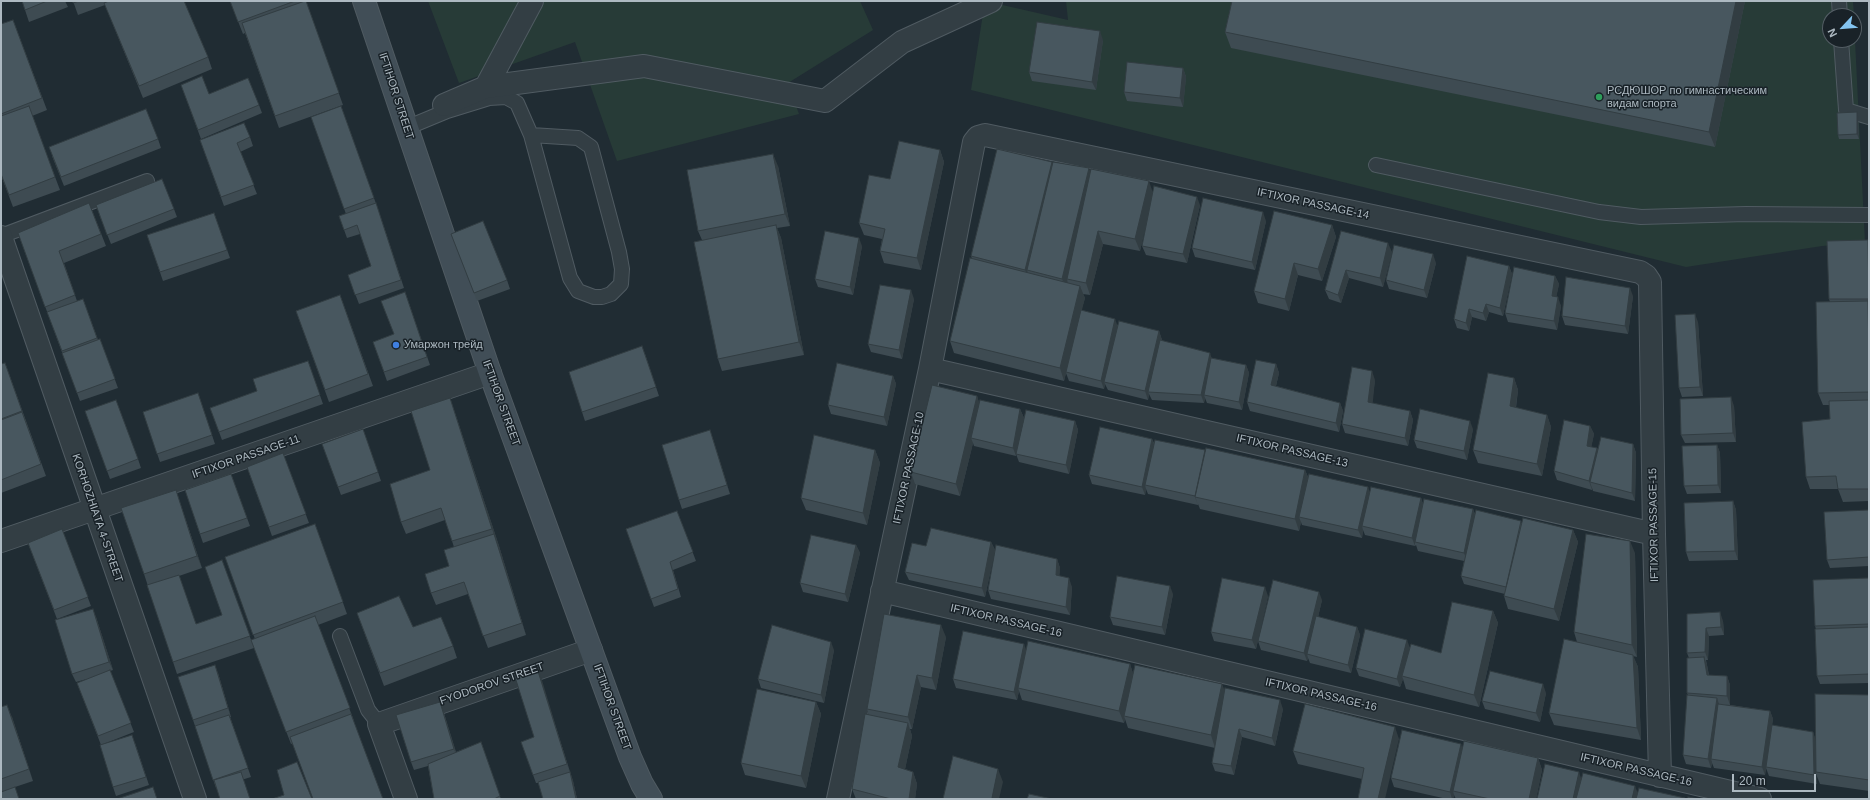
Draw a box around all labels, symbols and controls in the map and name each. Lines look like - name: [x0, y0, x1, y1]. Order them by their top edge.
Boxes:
- north arrow: [1822, 8, 1862, 48]
- text: N: [1825, 27, 1839, 39]
- street label: IFTIHOR STREET: [376, 51, 416, 141]
- place label: РСДЮШОР по гимнастическим видам спорта: [1607, 84, 1767, 110]
- marker: РСДЮШОР по гимнастическим видам спорта: [1594, 92, 1604, 102]
- street label: IFTIXOR PASSAGE-14: [1256, 186, 1370, 222]
- place label: Умаржон трейд: [404, 338, 483, 352]
- marker: Умаржон трейд: [391, 340, 401, 350]
- street label: IFTIHOR STREET: [479, 358, 523, 448]
- street label: IFTIXOR PASSAGE-10: [891, 411, 927, 525]
- street label: IFTIXOR PASSAGE-11: [190, 432, 302, 482]
- street label: IFTIXOR PASSAGE-13: [1235, 432, 1349, 470]
- street label: KORHOZHIАTA 4-STREET: [69, 452, 125, 584]
- street label: IFTIXOR PASSAGE-15: [1646, 468, 1662, 582]
- street label: IFTIXOR PASSAGE-16: [949, 602, 1063, 640]
- street label: FYODOROV STREET: [438, 660, 546, 708]
- street label: IFTIHOR STREET: [590, 662, 634, 752]
- street label: IFTIXOR PASSAGE-16: [1264, 676, 1378, 714]
- street label: IFTIXOR PASSAGE-16: [1579, 751, 1693, 789]
- scale bar: [1734, 766, 1818, 792]
- text: 20 m: [1739, 774, 1766, 788]

